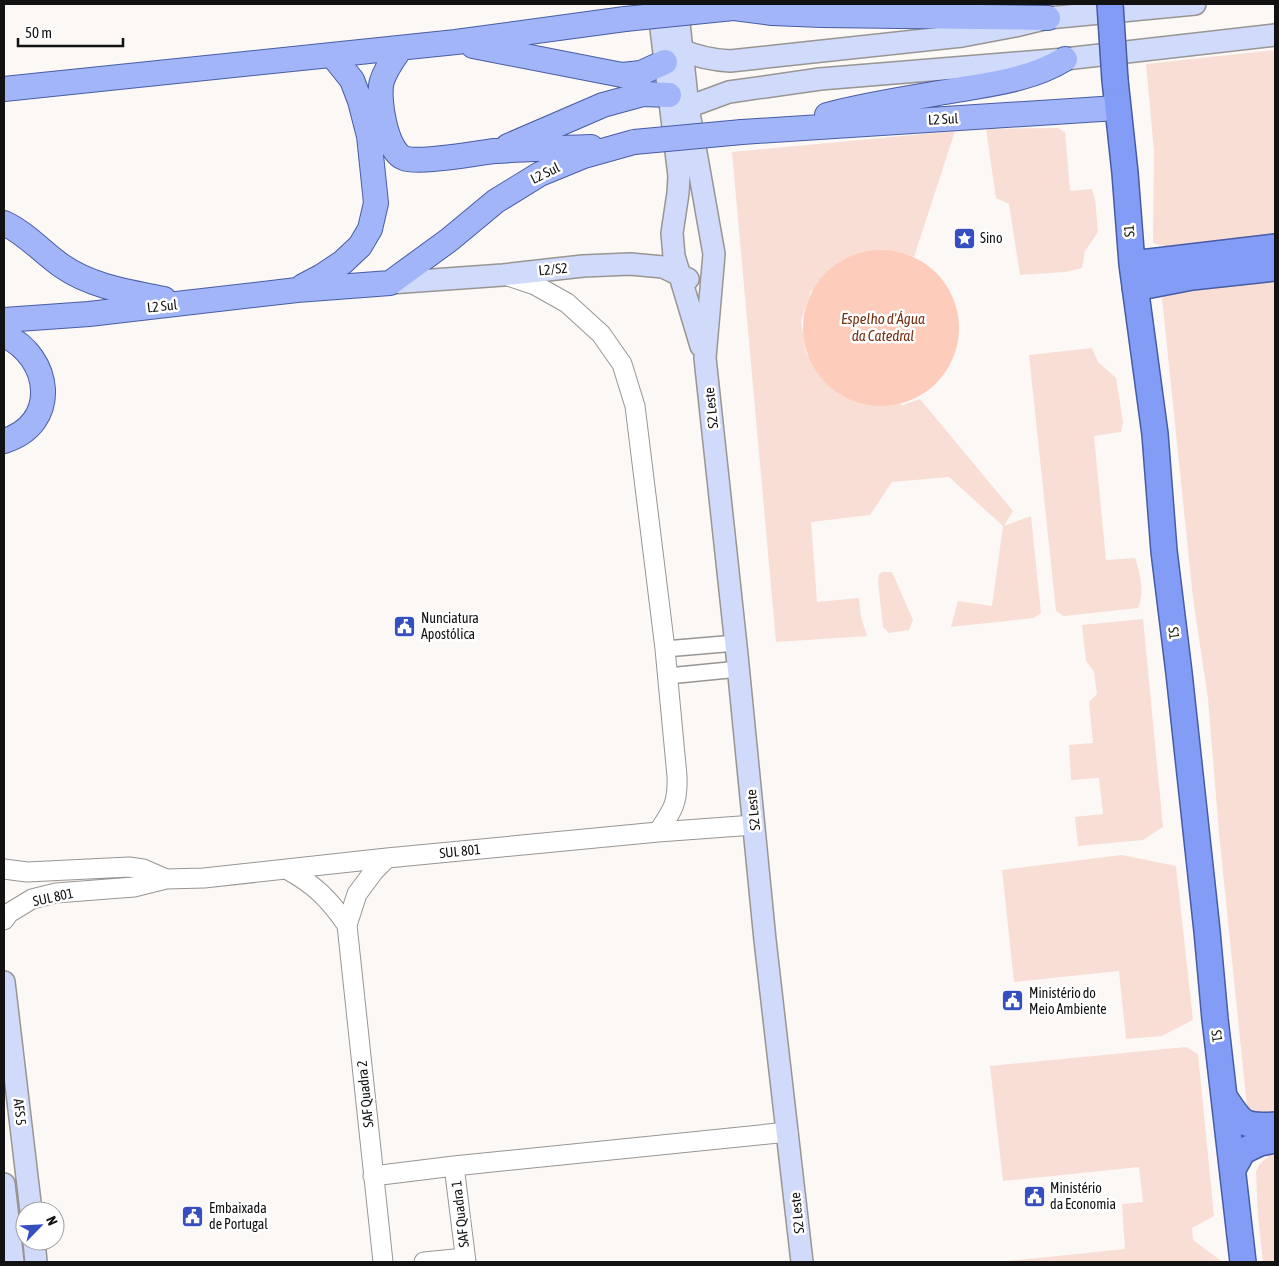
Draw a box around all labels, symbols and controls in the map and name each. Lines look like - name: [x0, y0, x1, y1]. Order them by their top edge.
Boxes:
- scale bar: [18, 15, 122, 47]
- text: 50 m: [25, 24, 52, 41]
- street label: L2 Sul: [927, 110, 959, 128]
- street label: L2 Sul: [528, 159, 562, 187]
- street label: S1: [1121, 224, 1137, 238]
- place icon: Sino: [952, 226, 976, 250]
- place label: Sino: [980, 230, 1002, 246]
- street label: L2/S2: [538, 260, 568, 278]
- street label: L2 Sul: [146, 296, 178, 316]
- water label: Espelho d'Água da Catedral: [841, 310, 925, 344]
- street label: S2 Leste: [701, 387, 721, 429]
- place label: Nunciatura Apostólica: [421, 610, 479, 642]
- public building icon: Nunciatura Apostólica: [393, 614, 417, 638]
- street label: S1: [1165, 626, 1183, 640]
- street label: S2 Leste: [743, 789, 763, 831]
- street label: SUL 801: [439, 841, 481, 861]
- street label: SUL 801: [31, 885, 75, 909]
- place label: Ministério do Meio Ambiente: [1029, 985, 1107, 1017]
- public building icon: Ministério do Meio Ambiente: [1001, 989, 1025, 1013]
- street label: S1: [1208, 1029, 1226, 1043]
- street label: SAF Quadra 2: [354, 1060, 376, 1128]
- street label: AFS 5: [10, 1098, 30, 1126]
- street label: SAF Quadra 1: [448, 1180, 472, 1248]
- place label: Ministério da Economia: [1050, 1180, 1116, 1212]
- public building icon: Ministério da Economia: [1022, 1184, 1046, 1208]
- street label: S2 Leste: [787, 1192, 807, 1234]
- place label: Embaixada de Portugal: [209, 1200, 268, 1232]
- north arrow: [15, 1201, 65, 1251]
- public building icon: Embaixada de Portugal: [181, 1204, 205, 1228]
- text: N: [43, 1214, 61, 1228]

